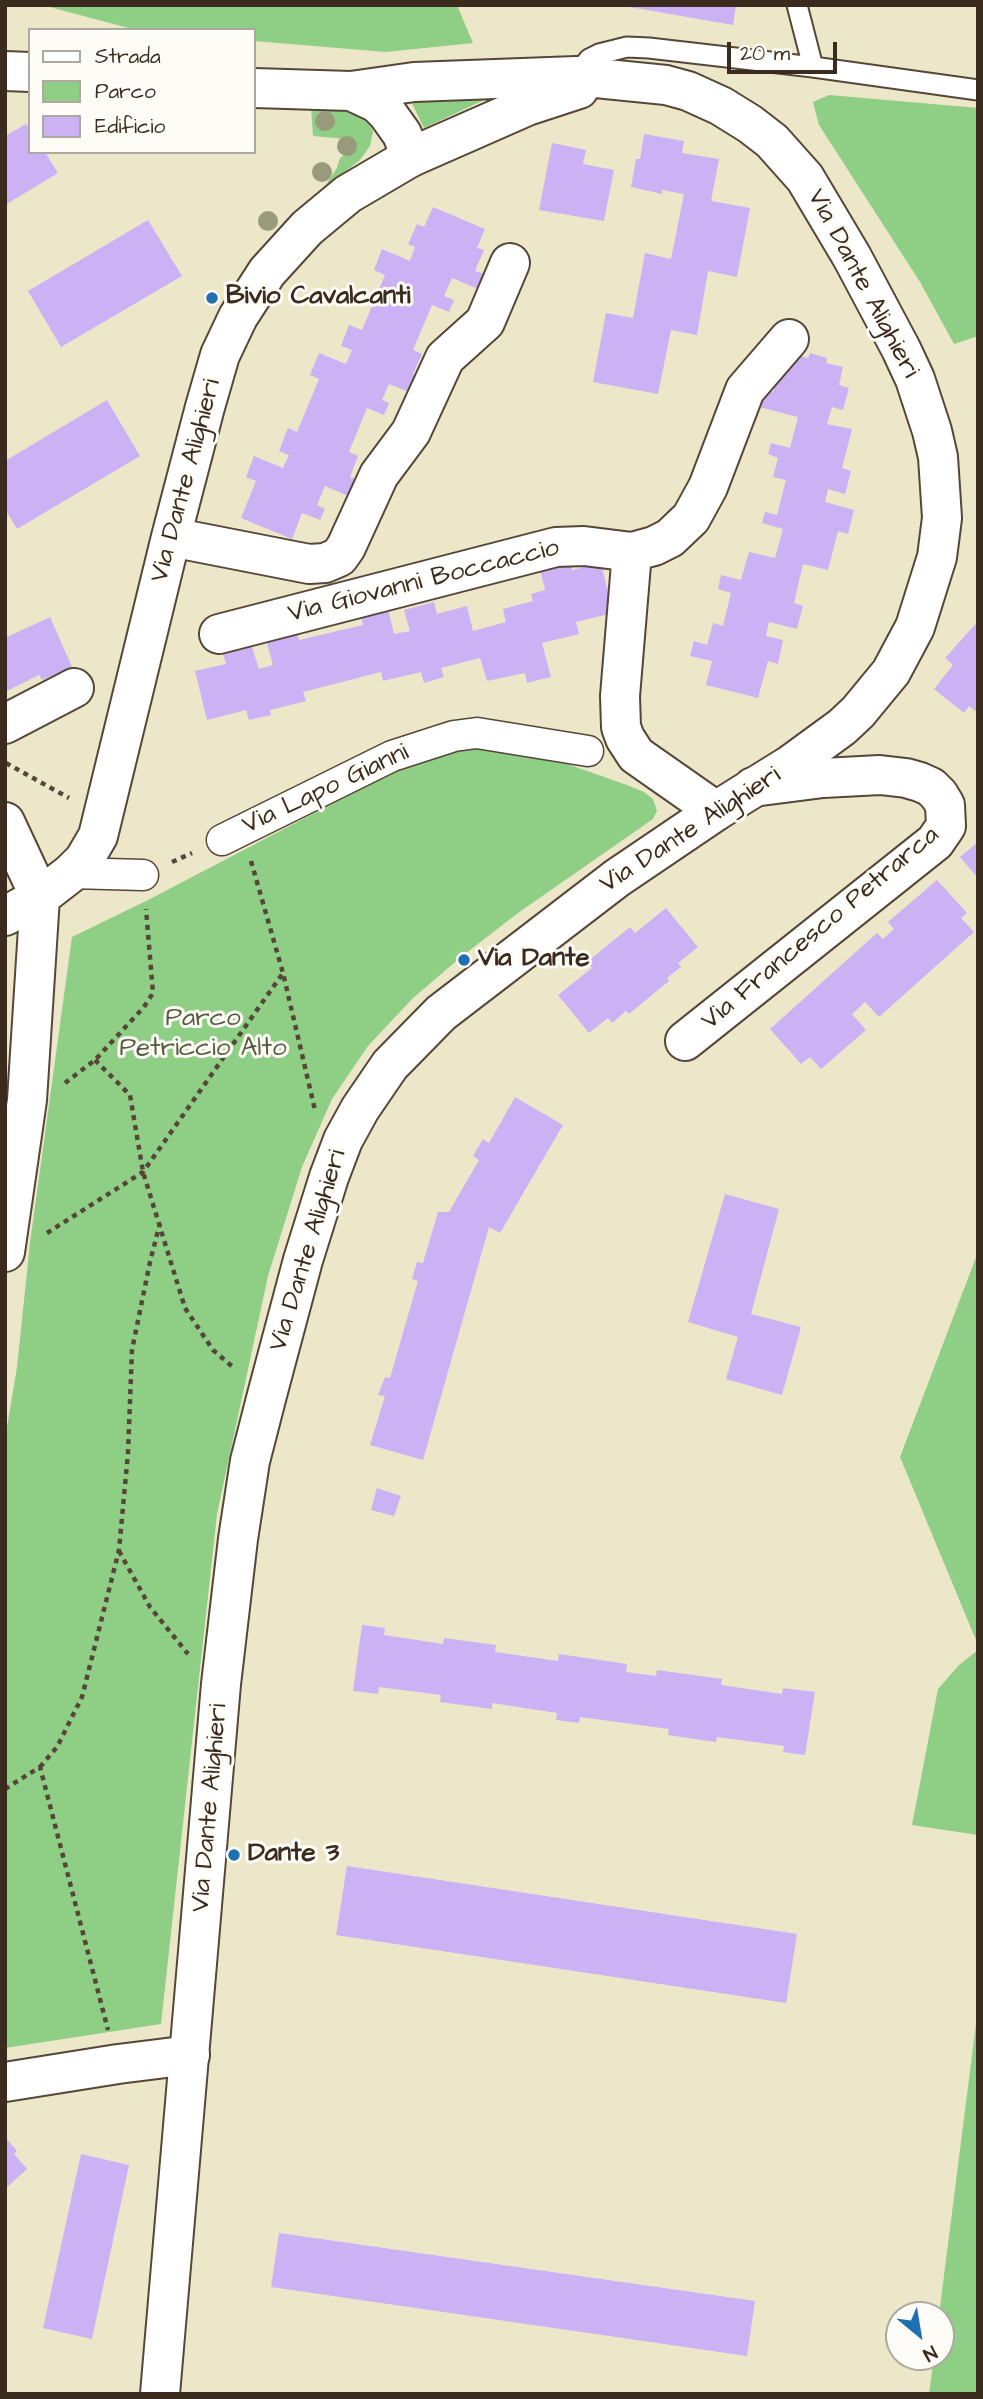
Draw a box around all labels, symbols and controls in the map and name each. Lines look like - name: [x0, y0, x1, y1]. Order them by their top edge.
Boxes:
- legend: [28, 28, 256, 154]
- scale bar: [731, 28, 841, 72]
- text: 20 m: [740, 39, 790, 68]
- text: Strada: [95, 42, 161, 71]
- text: Parco: [95, 77, 156, 106]
- text: Edificio: [95, 112, 165, 141]
- street label: Via Dante Alighieri: [799, 184, 925, 384]
- place label: Bivio Cavalcanti: [226, 282, 410, 314]
- marker: Bivio Cavalcanti: [204, 290, 220, 306]
- street label: Via Dante Alighieri: [145, 376, 229, 586]
- street label: Via Giovanni Boccaccio: [285, 533, 563, 631]
- street label: Via Lapo Gianni: [238, 738, 414, 842]
- street label: Via Dante Alighieri: [595, 761, 787, 901]
- street label: Via Francesco Petrarca: [696, 821, 946, 1037]
- place label: Via Dante: [478, 944, 590, 976]
- marker: Via Dante: [456, 952, 472, 968]
- park label: Parco Petriccio Alto: [119, 1004, 287, 1066]
- street label: Via Dante Alighieri: [264, 1146, 354, 1356]
- street label: Via Dante Alighieri: [186, 1702, 236, 1914]
- place label: Dante 3: [248, 1839, 339, 1871]
- marker: Dante 3: [226, 1847, 242, 1863]
- north arrow: [885, 2301, 955, 2371]
- text: N: [918, 2338, 942, 2368]

